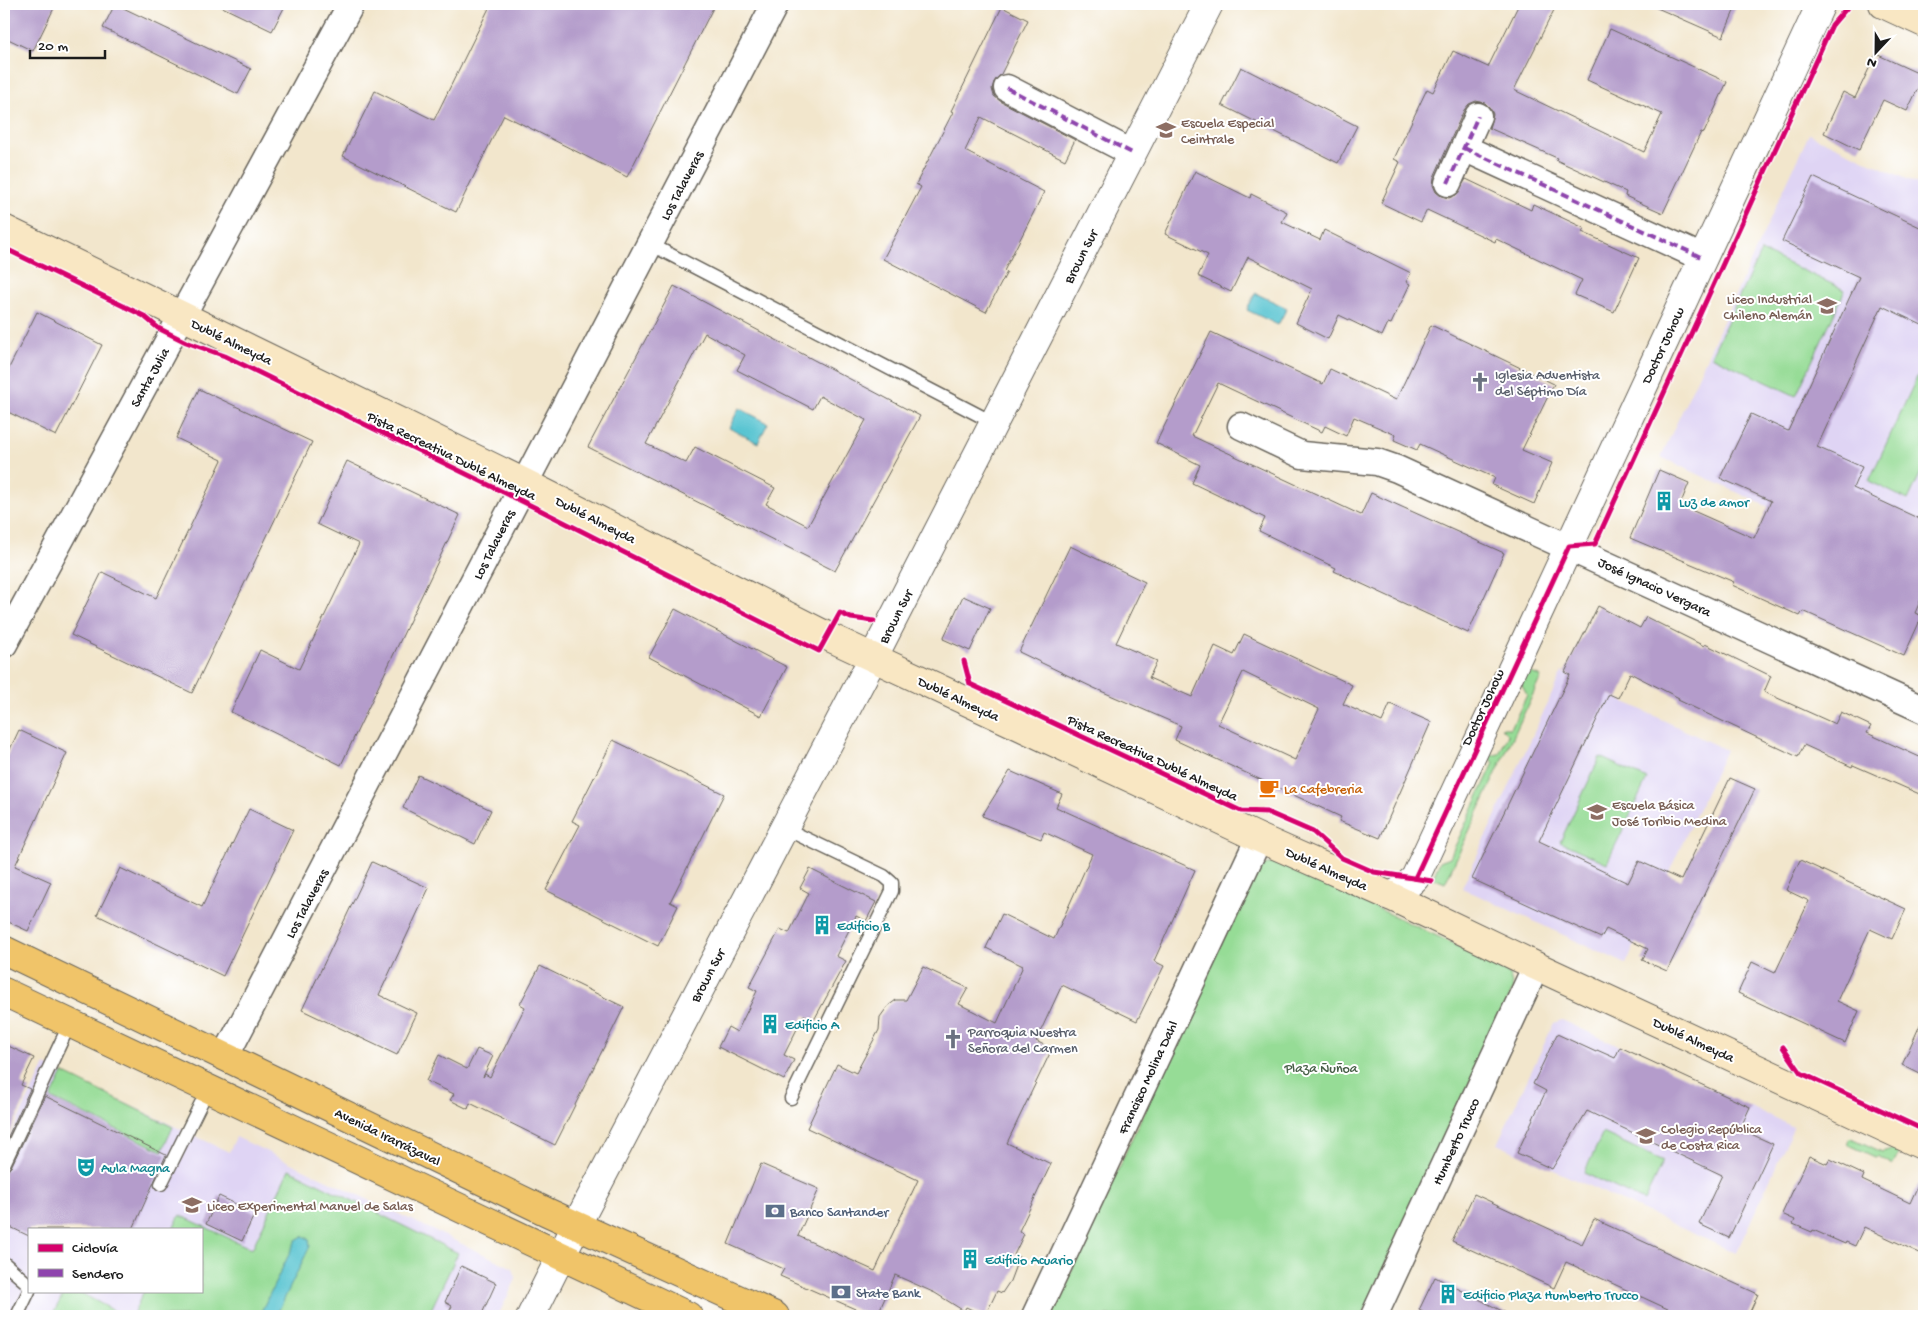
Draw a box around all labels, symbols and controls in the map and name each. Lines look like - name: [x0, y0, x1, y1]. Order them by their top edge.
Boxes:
- scale bar: [30, 28, 105, 60]
- north arrow: [1850, 28, 1900, 78]
- text: 20 m: [38, 38, 68, 56]
- text: N: [1865, 52, 1879, 71]
- place label: Escuela Especial Ceintrale: [1181, 116, 1274, 149]
- school or university icon: Escuela Especial Ceintrale: [1155, 119, 1177, 141]
- street label: Los Talaveras: [658, 148, 709, 224]
- street label: Brown Sur: [1061, 226, 1103, 288]
- place label: Liceo Industrial Chileno Alemán: [1723, 292, 1812, 325]
- school or university icon: Liceo Industrial Chileno Alemán: [1816, 295, 1838, 317]
- street label: Doctor Johow: [1639, 305, 1690, 388]
- street label: Dublé Almeyda: [187, 316, 275, 371]
- street label: Santa Julia: [128, 344, 175, 411]
- place label: Iglesia Adventista del Séptimo Día: [1495, 368, 1601, 401]
- church icon: Iglesia Adventista del Séptimo Día: [1469, 371, 1491, 393]
- street label: Pista Recreativa Dublé Almeyda: [363, 408, 539, 506]
- building icon: Luz de amor: [1653, 490, 1675, 512]
- street label: Dublé Almeyda: [551, 493, 639, 549]
- place label: Luz de amor: [1679, 495, 1750, 512]
- street label: Los Talaveras: [470, 507, 520, 583]
- street label: José Ignacio Vergara: [1595, 555, 1714, 622]
- street label: Brown Sur: [876, 586, 918, 648]
- street label: Doctor Johow: [1459, 667, 1510, 750]
- street label: Dublé Almeyda: [914, 674, 1003, 727]
- street label: Pista Recreativa Dublé Almeyda: [1063, 712, 1241, 807]
- cafe icon: La Cafebreria: [1258, 777, 1280, 799]
- place label: La Cafebreria: [1284, 782, 1364, 799]
- place label: Escuela Básica José Toribio Medina: [1612, 798, 1728, 831]
- school or university icon: Escuela Básica José Toribio Medina: [1586, 801, 1608, 823]
- street label: Dublé Almeyda: [1281, 844, 1371, 896]
- street label: Los Talaveras: [283, 866, 334, 942]
- building icon: Edificio B: [811, 914, 833, 936]
- place label: Edificio B: [837, 919, 891, 936]
- street label: Brown Sur: [688, 946, 731, 1007]
- building icon: Edificio A: [759, 1013, 781, 1035]
- street label: Dublé Almeyda: [1649, 1015, 1738, 1068]
- place label: Edificio A: [785, 1018, 840, 1035]
- street label: Francisco Molina Dahl: [1115, 1019, 1183, 1138]
- place label: Parroquia Nuestra Señora del Carmen: [967, 1025, 1078, 1058]
- church icon: Parroquia Nuestra Señora del Carmen: [942, 1028, 964, 1050]
- park label: Plaza Ñuñoa: [1283, 1061, 1359, 1078]
- street label: Humberto Trucco: [1430, 1096, 1485, 1188]
- street label: Avenida Irarrázaval: [331, 1105, 442, 1171]
- place label: Colegio República de Costa Rica: [1661, 1122, 1763, 1155]
- school or university icon: Colegio República de Costa Rica: [1635, 1125, 1657, 1147]
- theatre icon: Aula Magna: [75, 1156, 97, 1178]
- place label: Aula Magna: [101, 1161, 171, 1178]
- school or university icon: Liceo Experimental Manuel de Salas: [181, 1194, 203, 1216]
- place label: Liceo Experimental Manuel de Salas: [207, 1199, 414, 1216]
- bank icon: Banco Santander: [764, 1200, 786, 1222]
- place label: Banco Santander: [789, 1205, 889, 1222]
- legend: [28, 1228, 202, 1292]
- text: Ciclovía: [72, 1240, 118, 1258]
- building icon: Edificio Acuario: [959, 1248, 981, 1270]
- place label: Edificio Acuario: [985, 1253, 1073, 1270]
- text: Sendero: [72, 1266, 124, 1284]
- bank icon: State Bank: [830, 1281, 852, 1303]
- building icon: Edificio Plaza Humberto Trucco: [1437, 1283, 1459, 1305]
- place label: State Bank: [856, 1286, 922, 1303]
- place label: Edificio Plaza Humberto Trucco: [1463, 1288, 1639, 1305]

